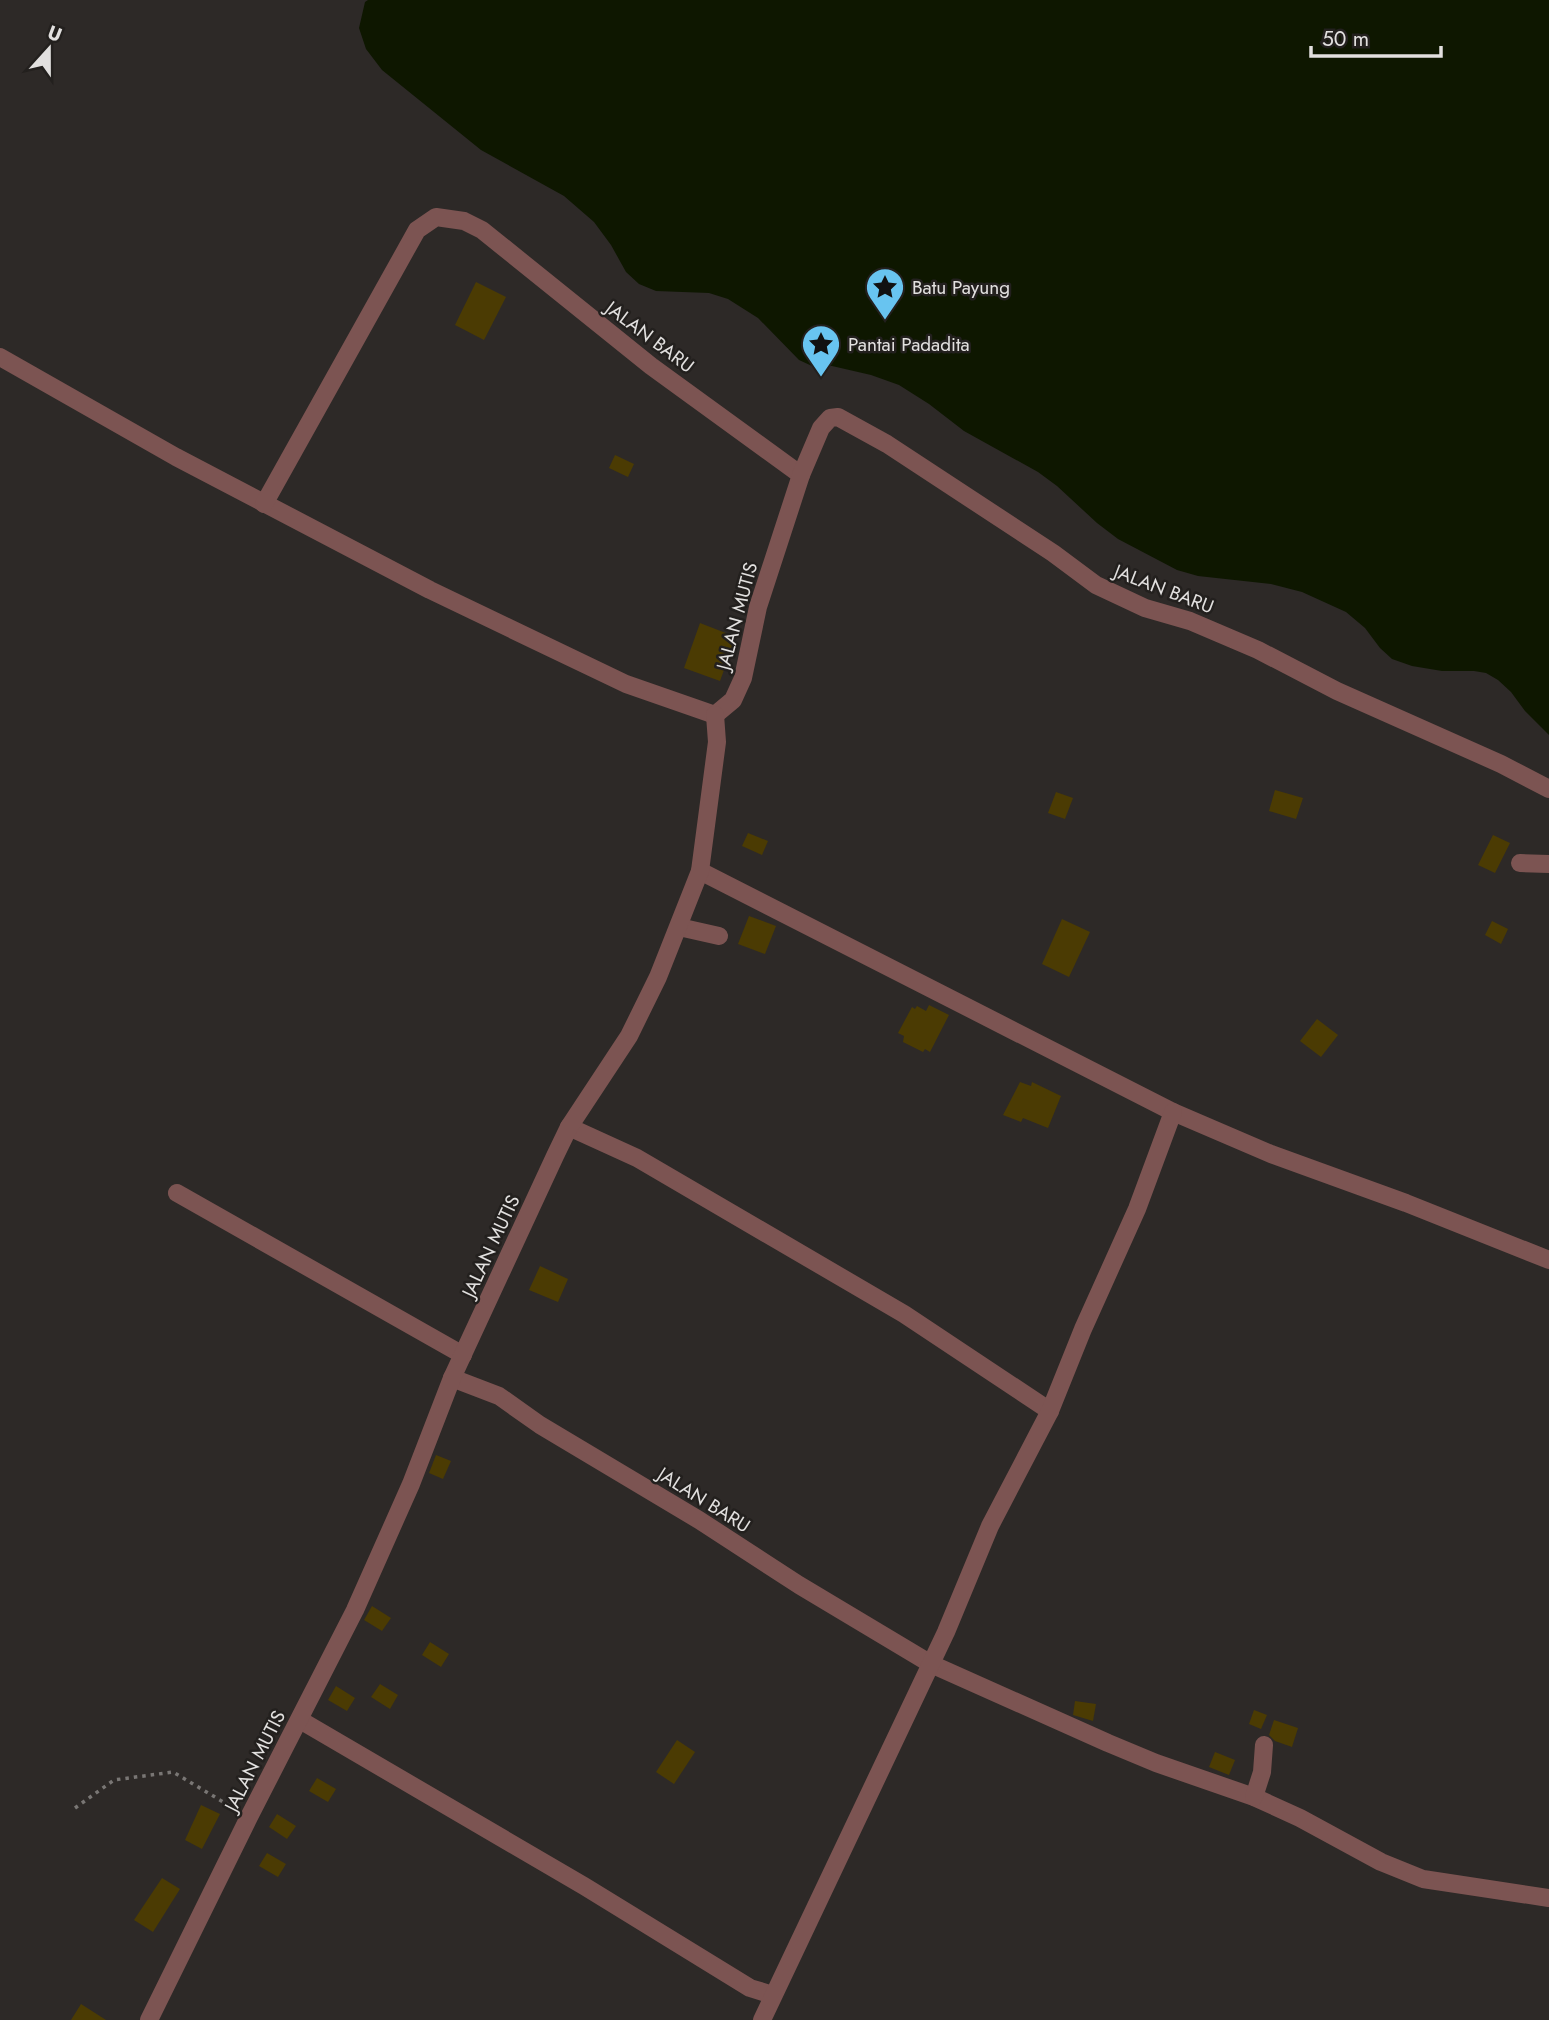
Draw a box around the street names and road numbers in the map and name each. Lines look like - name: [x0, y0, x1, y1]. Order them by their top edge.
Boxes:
- street label: JALAN BARU: [598, 293, 700, 379]
- street label: JALAN BARU: [1108, 557, 1218, 620]
- street label: JALAN MUTIS: [709, 559, 764, 676]
- street label: JALAN MUTIS: [454, 1190, 527, 1304]
- street label: JALAN BARU: [650, 1459, 755, 1539]
- street label: JALAN MUTIS: [217, 1706, 292, 1819]

